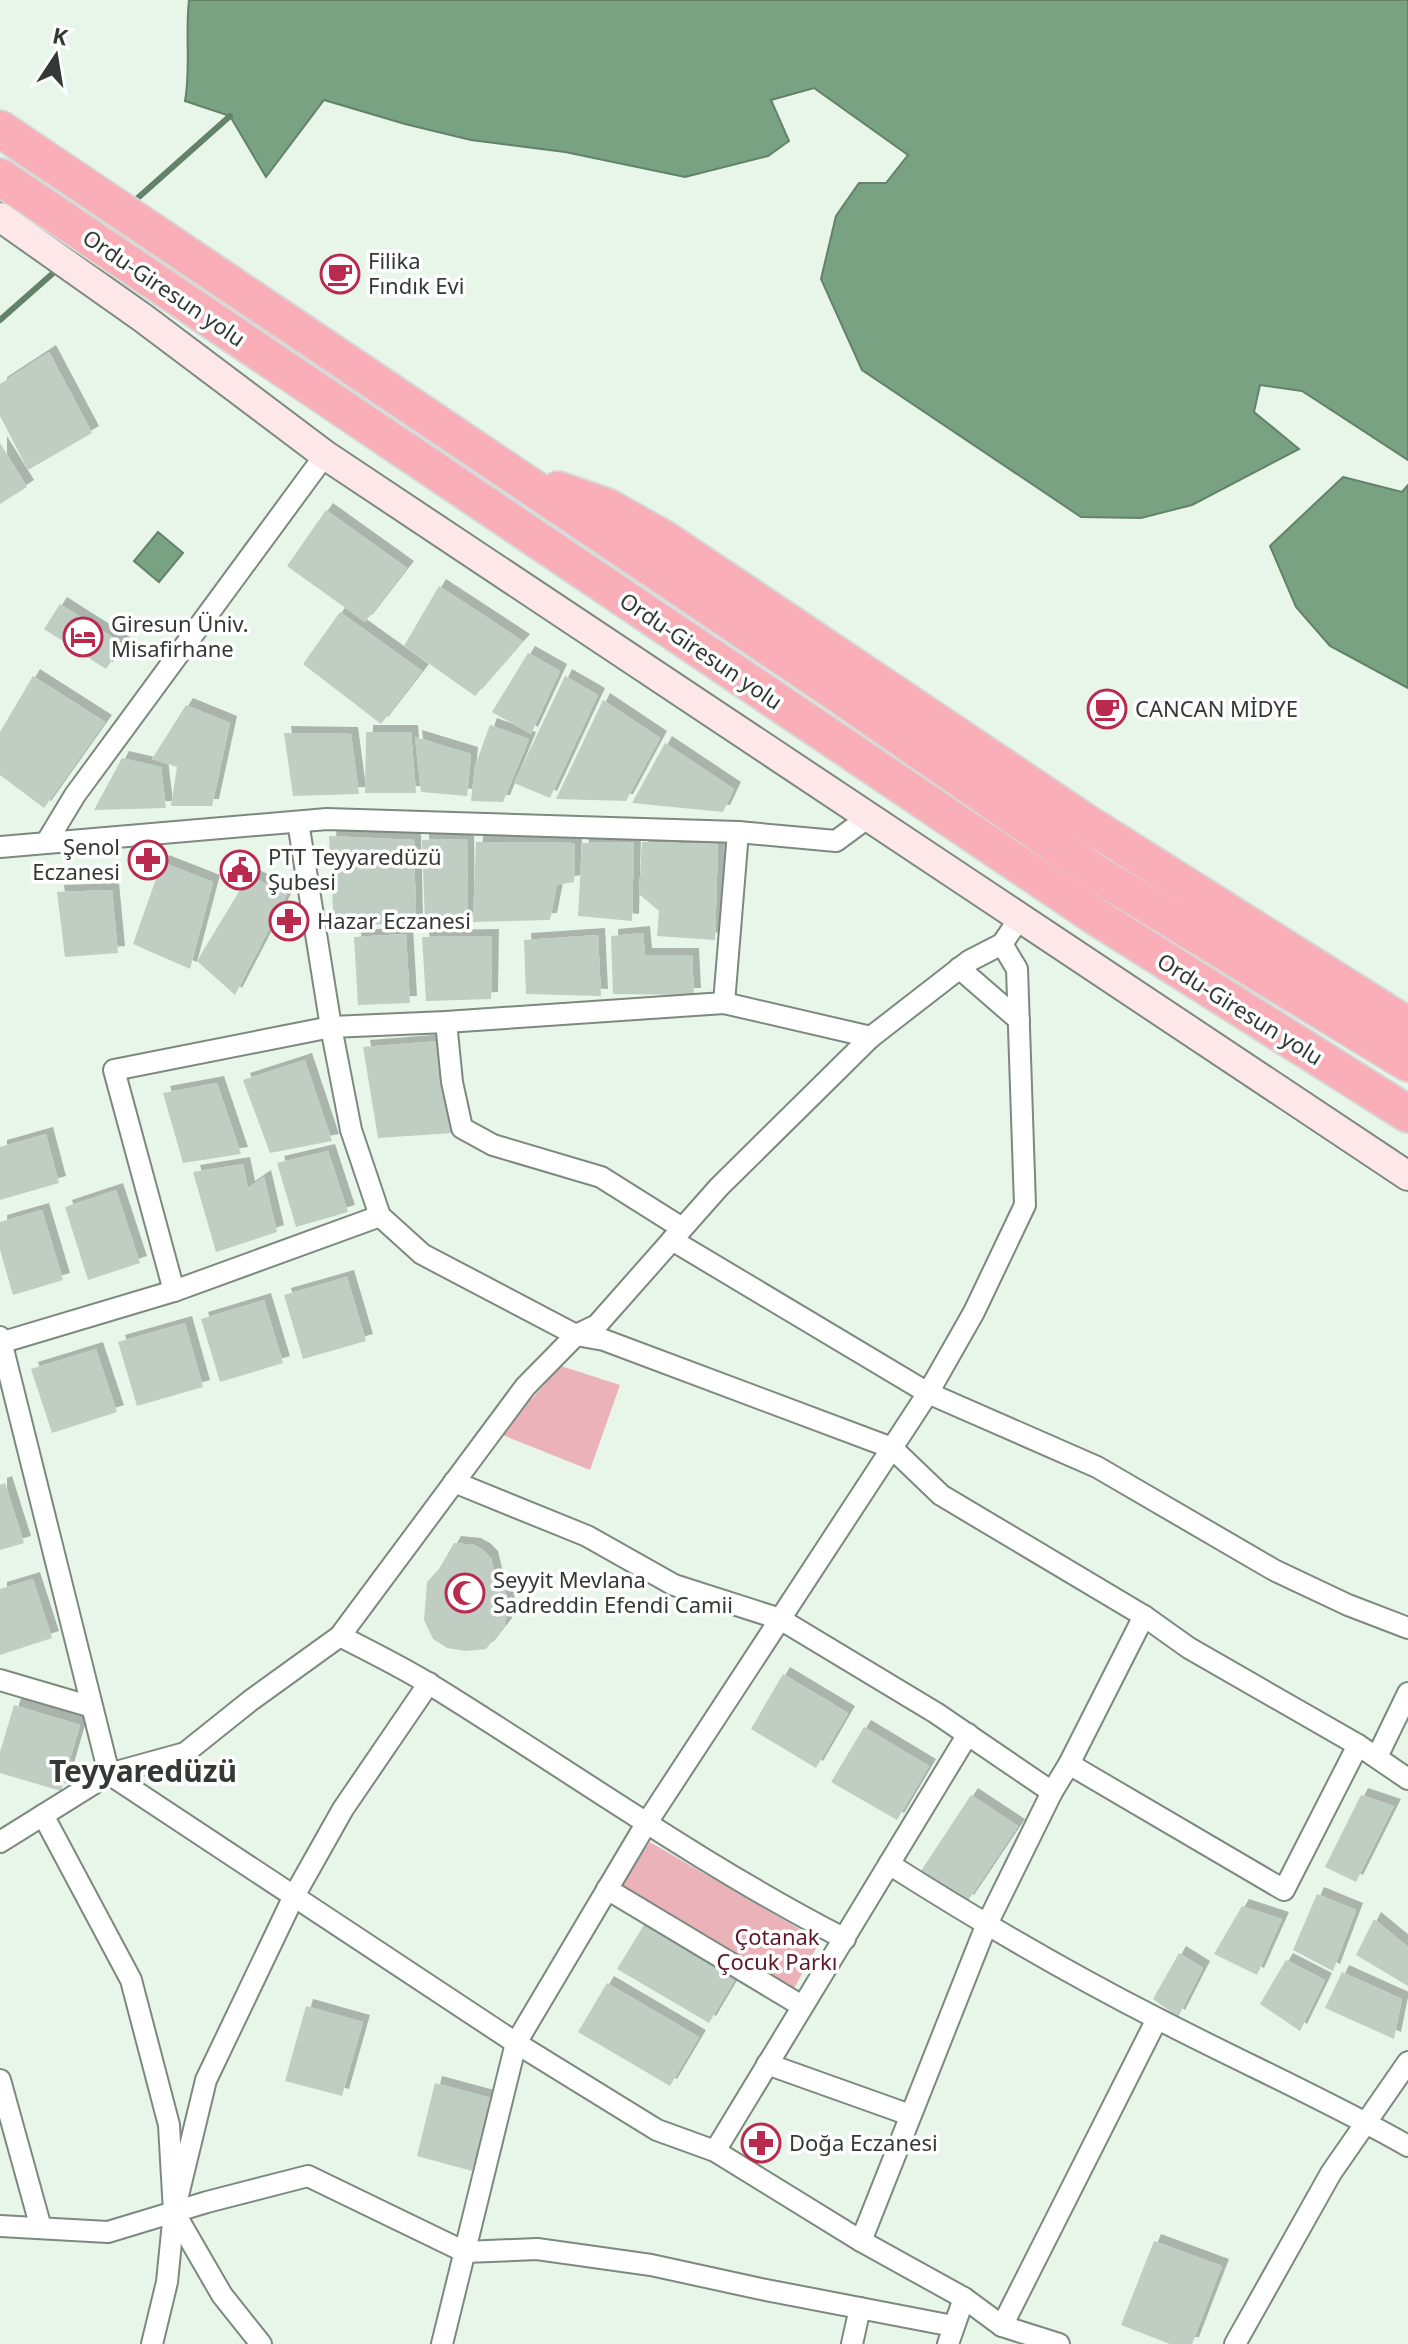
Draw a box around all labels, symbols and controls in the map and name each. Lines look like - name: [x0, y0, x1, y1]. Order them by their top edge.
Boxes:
- north arrow: [16, 16, 96, 96]
- text: K: [50, 19, 71, 52]
- street label: Ordu-Giresun yolu: [77, 222, 252, 353]
- place label: Filika Fındık Evi: [368, 245, 464, 300]
- cafe icon: Filika Fındık Evi: [319, 253, 361, 295]
- street label: Ordu-Giresun yolu: [614, 585, 789, 716]
- place label: Giresun Üniv. Misafirhane: [111, 608, 249, 663]
- hotel icon: Giresun Üniv. Misafirhane: [62, 616, 104, 658]
- cafe icon: CANCAN MİDYE: [1086, 688, 1128, 730]
- place label: CANCAN MİDYE: [1135, 693, 1298, 723]
- place label: Şenol Eczanesi: [32, 831, 120, 886]
- pharmacy icon: Şenol Eczanesi: [127, 839, 169, 881]
- place label: PTT Teyyaredüzü Şubesi: [268, 841, 442, 896]
- public building icon: PTT Teyyaredüzü Şubesi: [219, 849, 261, 891]
- pharmacy icon: Hazar Eczanesi: [268, 900, 310, 942]
- place label: Hazar Eczanesi: [317, 905, 471, 935]
- street label: Ordu-Giresun yolu: [1152, 945, 1329, 1071]
- place label: Seyyit Mevlana Sadreddin Efendi Camii: [493, 1564, 733, 1619]
- mosque icon: Seyyit Mevlana Sadreddin Efendi Camii: [444, 1572, 486, 1614]
- district label: Teyyaredüzü: [49, 1750, 237, 1791]
- park label: Çotanak Çocuk Parkı: [716, 1921, 838, 1976]
- pharmacy icon: Doğa Eczanesi: [740, 2122, 782, 2164]
- place label: Doğa Eczanesi: [789, 2127, 938, 2157]

